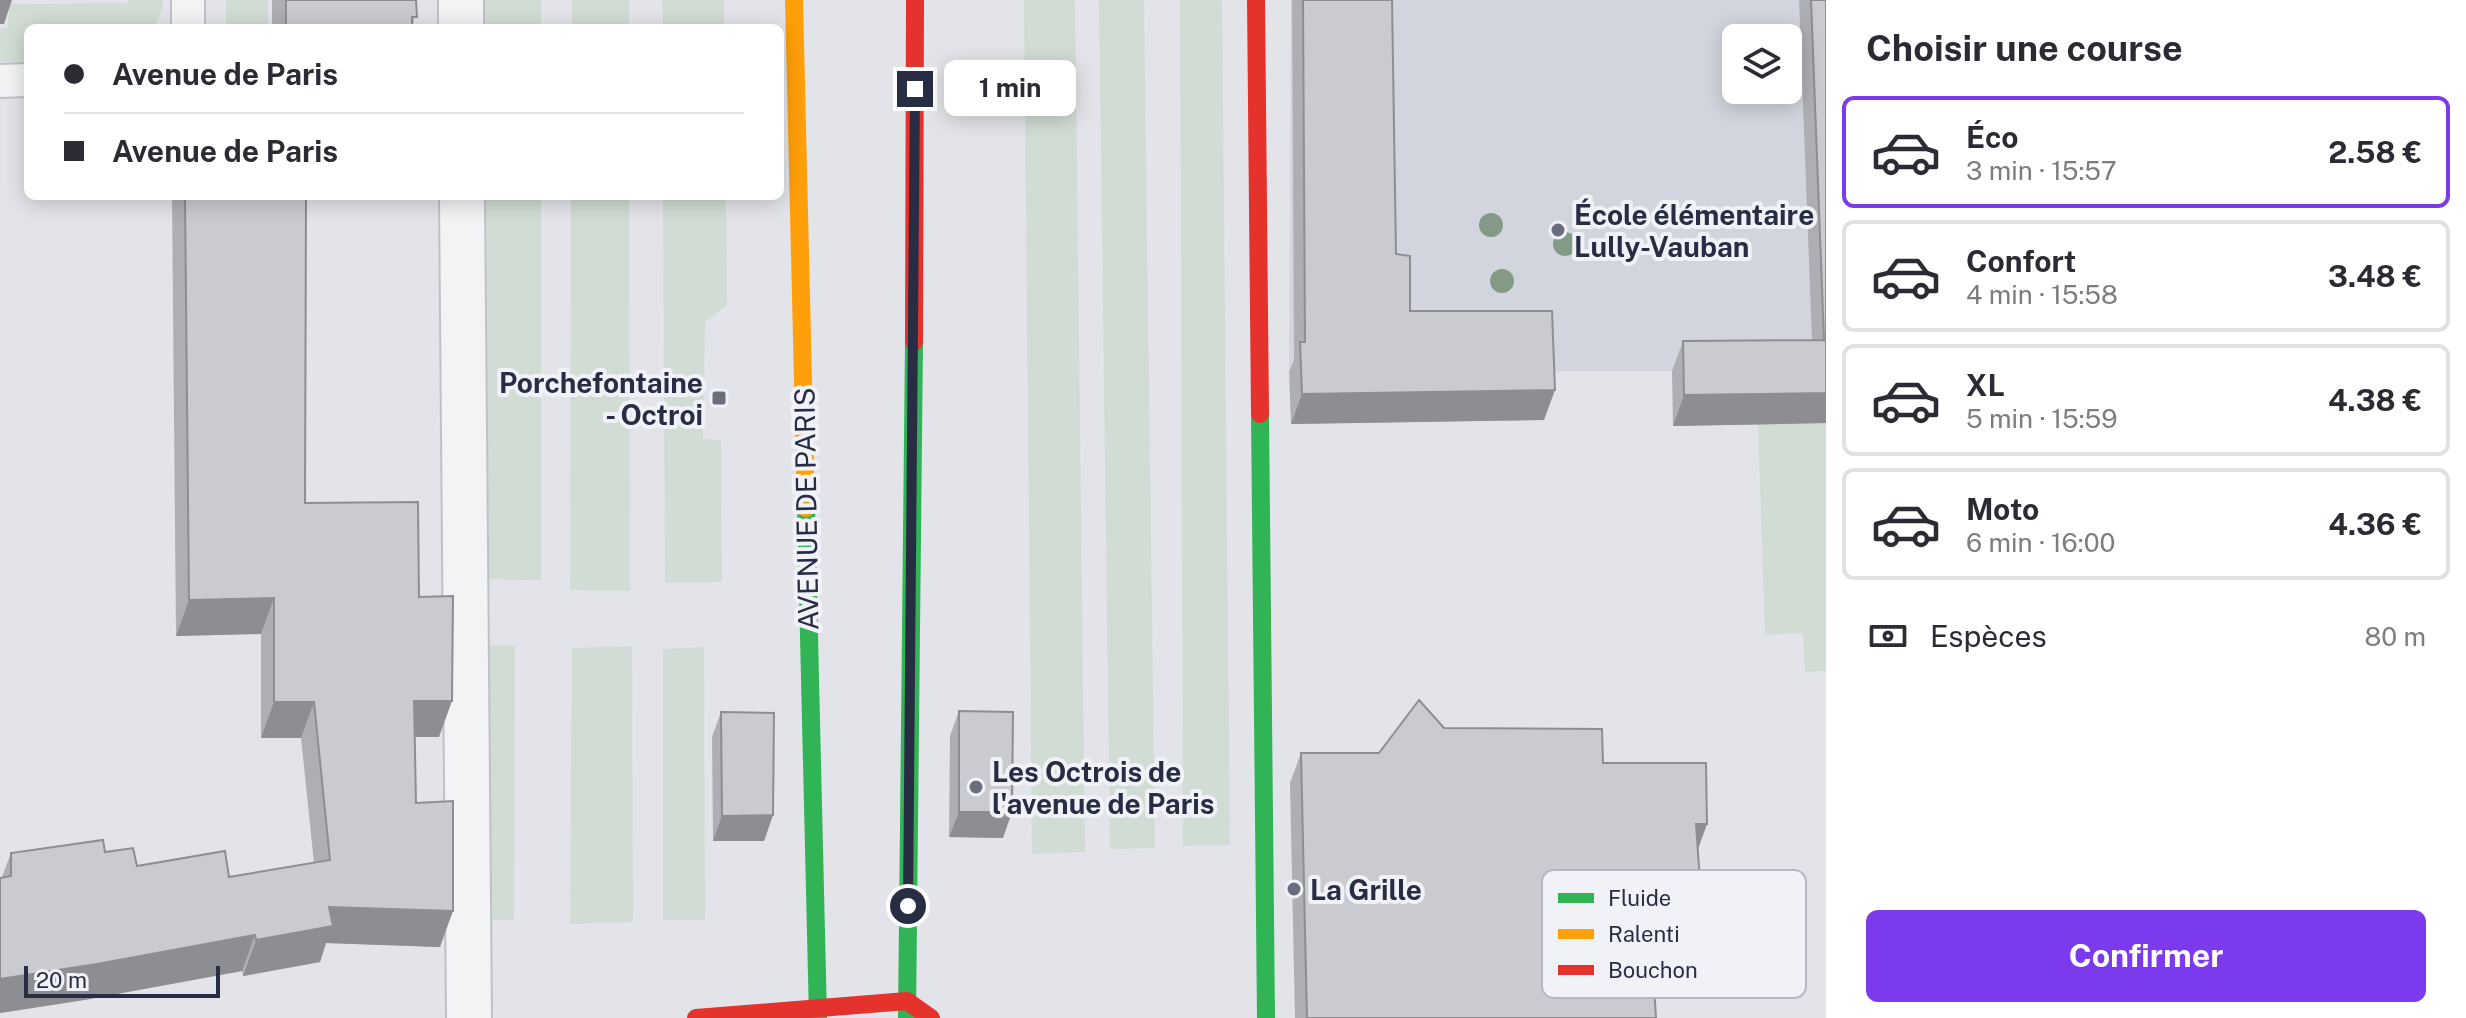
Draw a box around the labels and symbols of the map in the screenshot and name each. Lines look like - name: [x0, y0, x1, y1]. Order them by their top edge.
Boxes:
- callout: 1 min: [943, 61, 1075, 117]
- route end: [897, 71, 933, 107]
- place label: École élémentaire Lully-Vauban: [1574, 198, 1814, 263]
- marker: École élémentaire Lully-Vauban: [1549, 221, 1567, 239]
- place label: Porchefontaine - Octroi: [499, 366, 703, 431]
- street label: AVENUE DE PARIS: [787, 387, 825, 631]
- marker: Porchefontaine - Octroi: [710, 389, 728, 407]
- place label: Les Octrois de l'avenue de Paris: [992, 755, 1214, 820]
- marker: Les Octrois de l'avenue de Paris: [967, 778, 985, 796]
- legend: [1542, 870, 1806, 998]
- place label: La Grille: [1310, 873, 1422, 906]
- marker: La Grille: [1285, 880, 1303, 898]
- text: Fluide: [1608, 885, 1671, 911]
- route start: [890, 888, 926, 924]
- text: Ralenti: [1608, 921, 1680, 947]
- text: Bouchon: [1608, 957, 1698, 983]
- scale bar: [24, 962, 220, 998]

